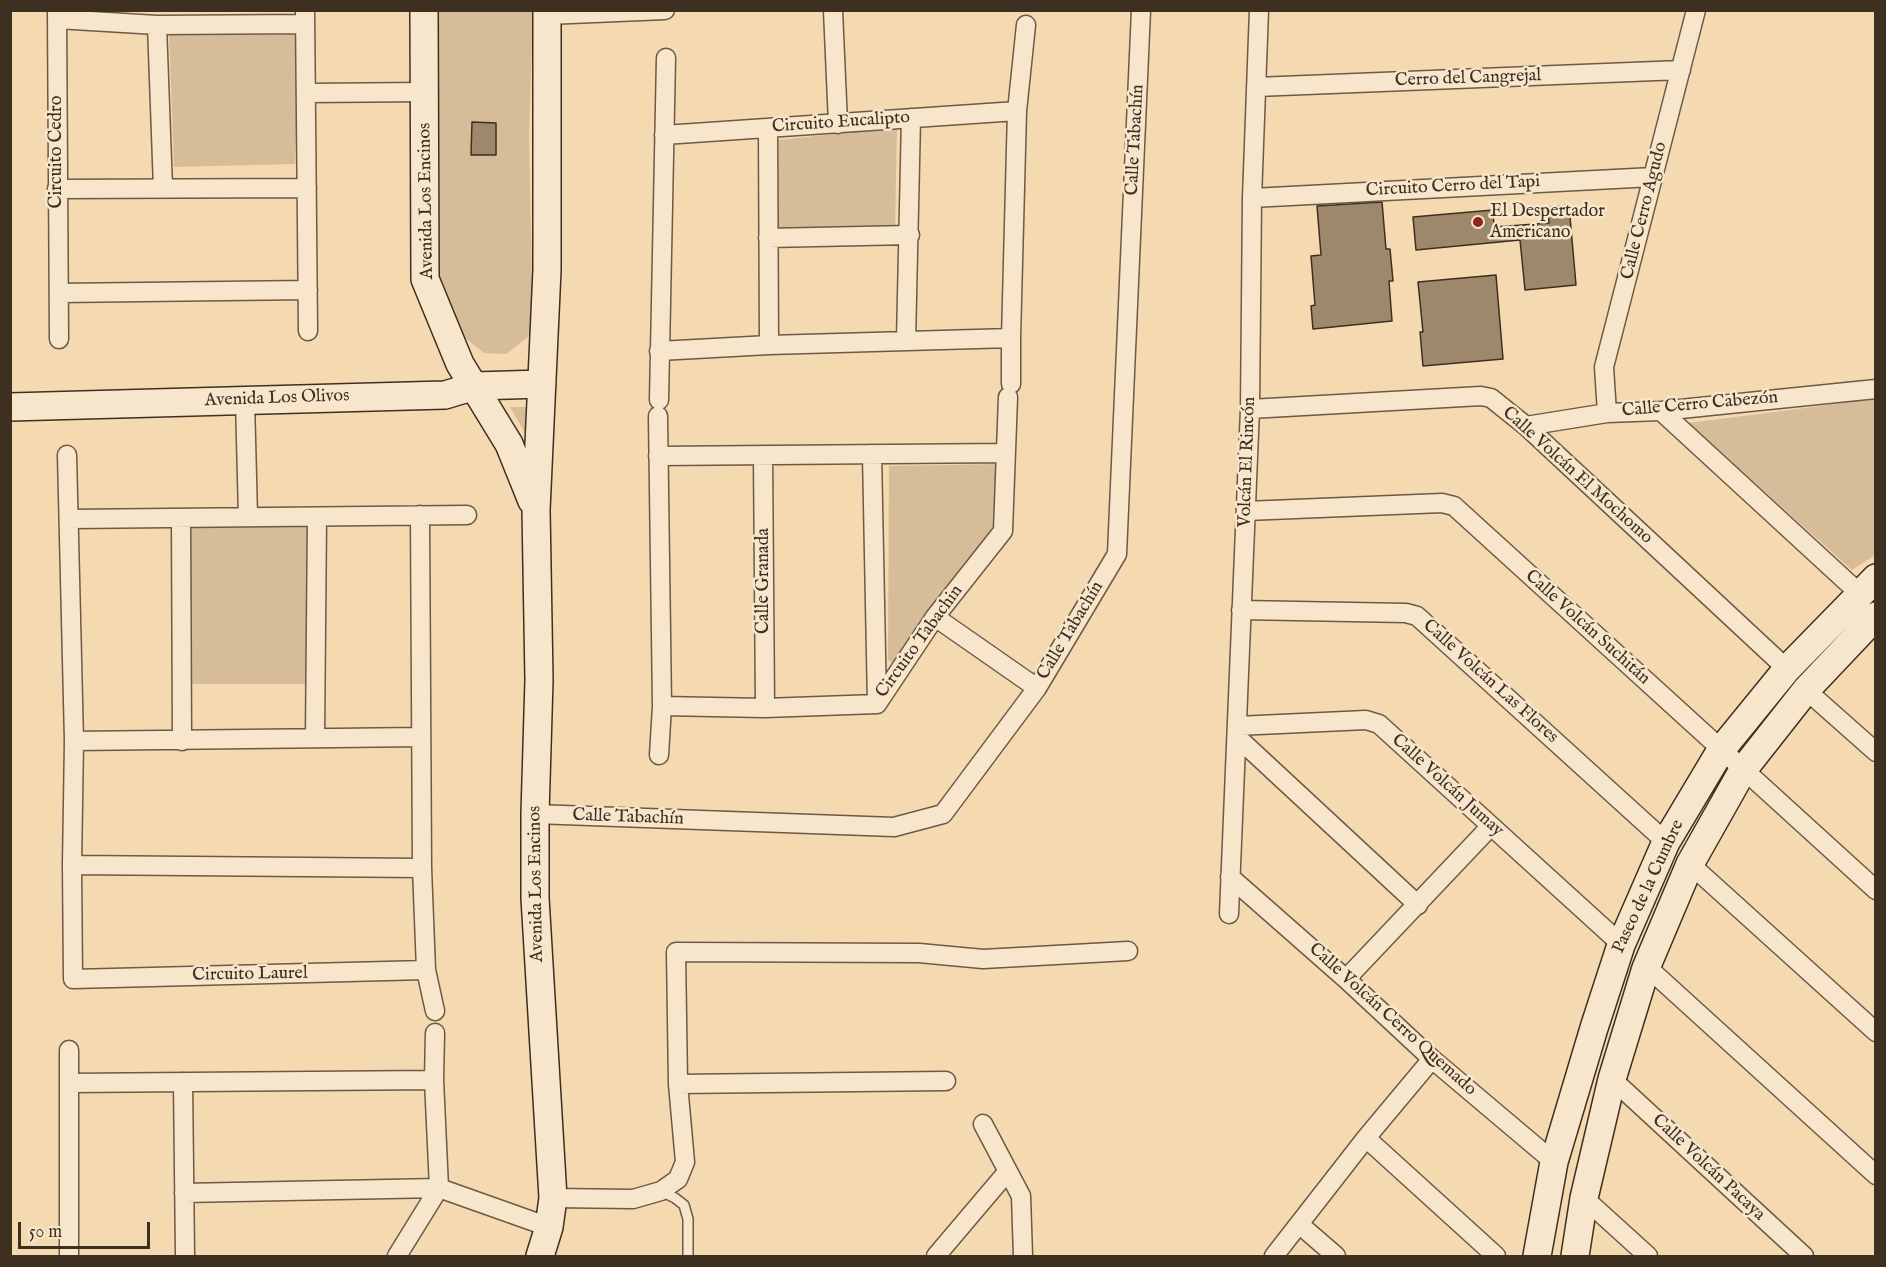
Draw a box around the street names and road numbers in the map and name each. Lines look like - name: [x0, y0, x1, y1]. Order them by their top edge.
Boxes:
- street label: Cerro del Cangrejal: [1394, 66, 1542, 92]
- street label: Calle Tabachín: [1122, 84, 1150, 196]
- street label: Circuito Cedro: [46, 96, 68, 208]
- street label: Circuito Eucalipto: [771, 107, 911, 139]
- street label: Avenida Los Encinos: [415, 122, 439, 280]
- street label: Calle Cerro Agudo: [1617, 140, 1673, 282]
- street label: Circuito Cerro del Tapi: [1365, 172, 1541, 202]
- street label: Avenida Los Olivos: [204, 386, 350, 412]
- street label: Calle Cerro Cabezón: [1621, 387, 1779, 423]
- street label: Volcán El Rincón: [1235, 396, 1261, 528]
- street label: Calle Volcán El Mochomo: [1497, 403, 1657, 549]
- street label: Calle Granada: [753, 528, 775, 634]
- street label: Calle Volcán Suchitán: [1520, 566, 1654, 690]
- street label: Calle Tabachín: [1033, 578, 1109, 684]
- street label: Circuito Tabachin: [872, 581, 968, 703]
- street label: Calle Volcán Las Flores: [1418, 615, 1562, 749]
- street label: Calle Volcán Jumay: [1386, 730, 1508, 842]
- street label: Avenida Los Encinos: [525, 805, 549, 963]
- street label: Calle Tabachín: [572, 805, 684, 831]
- street label: Paseo de la Cumbre: [1609, 817, 1689, 957]
- street label: Calle Volcán Cerro Quemado: [1304, 939, 1480, 1101]
- street label: Circuito Laurel: [192, 963, 308, 987]
- street label: Calle Volcán Pacaya: [1647, 1110, 1769, 1226]

